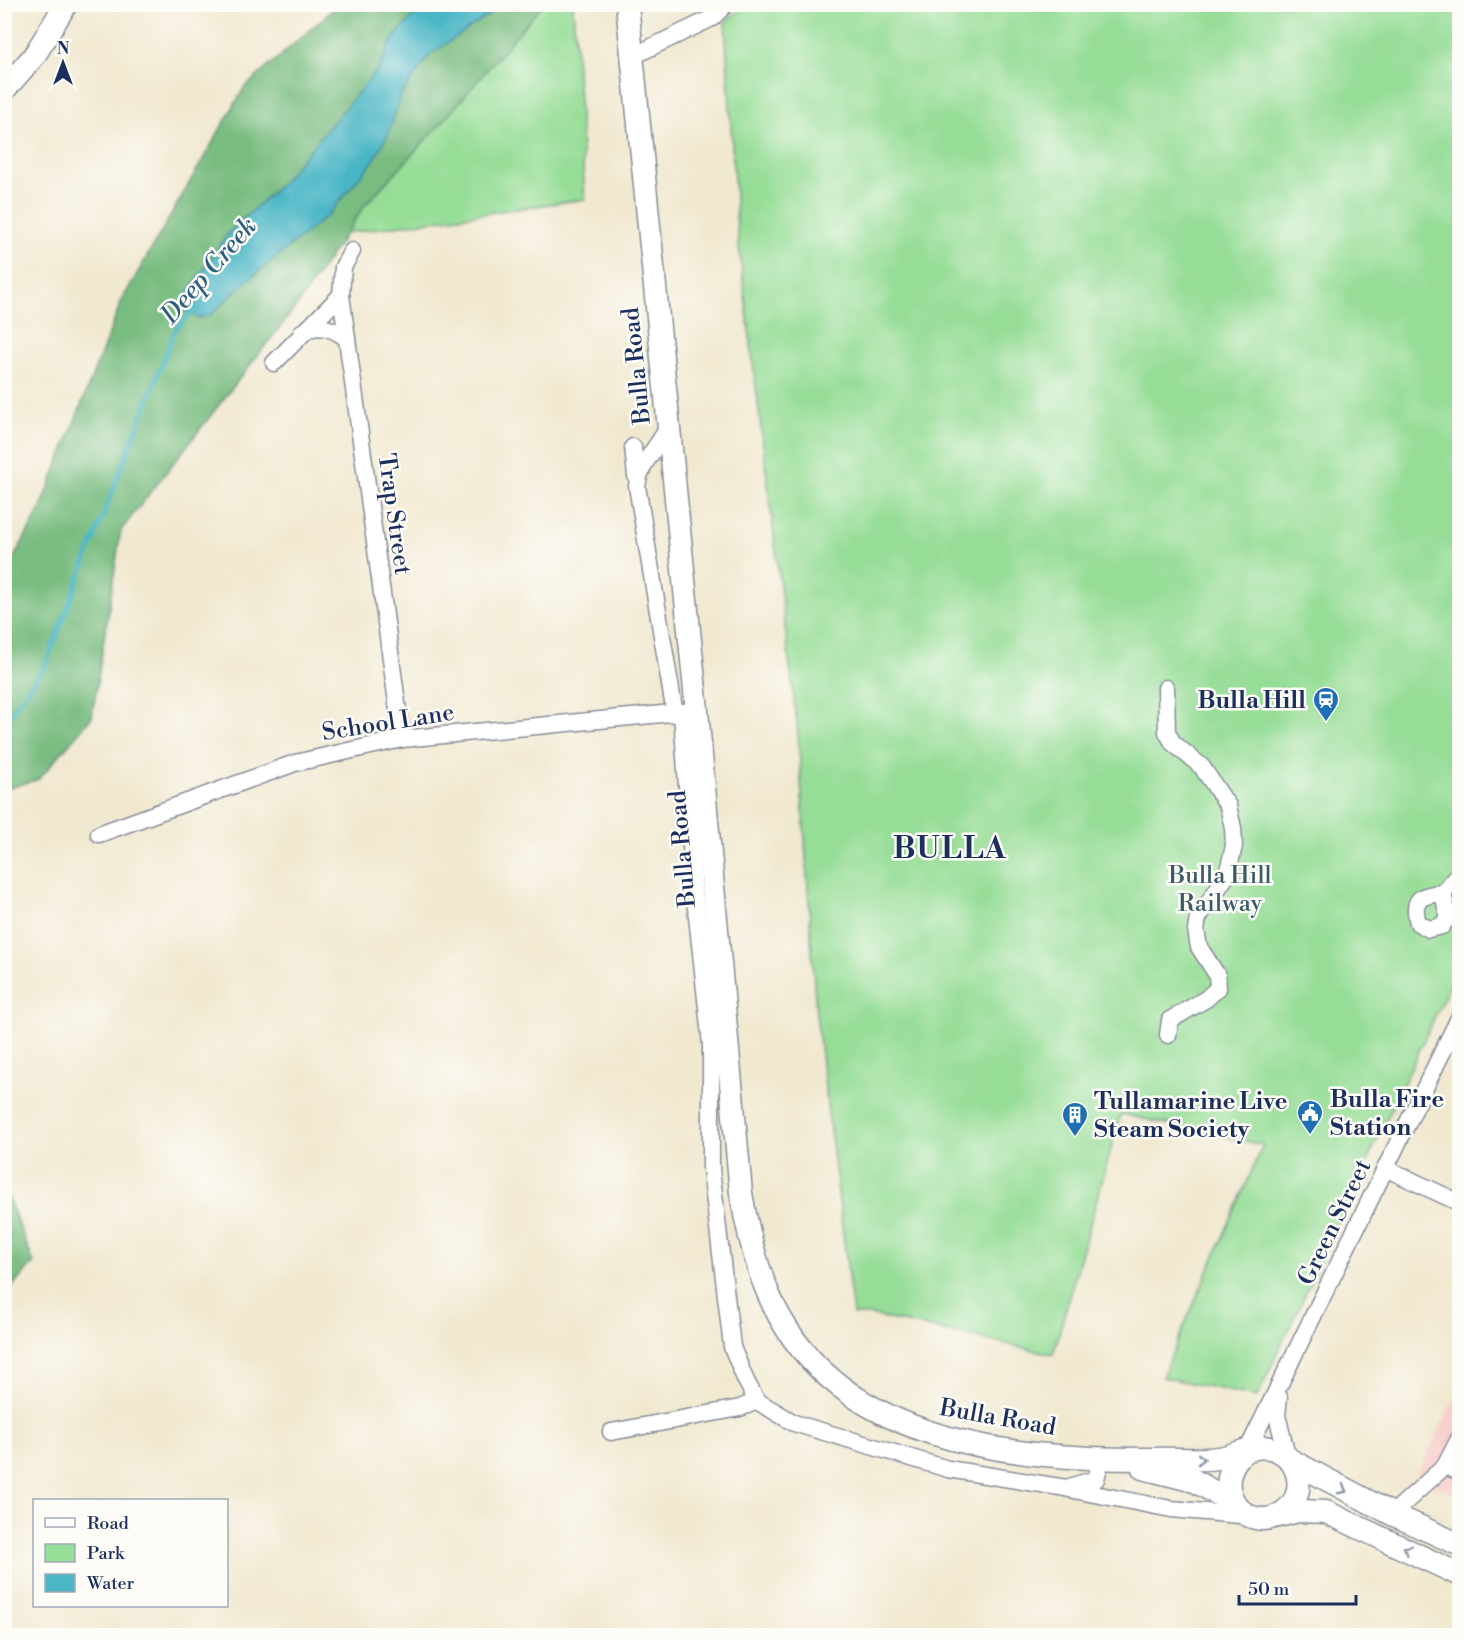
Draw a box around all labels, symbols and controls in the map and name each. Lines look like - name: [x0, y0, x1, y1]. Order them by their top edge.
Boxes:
- north arrow: [33, 33, 93, 93]
- text: N: [57, 39, 70, 59]
- water label: Deep Creek: [153, 211, 264, 331]
- street label: Bulla Road: [616, 306, 658, 427]
- street label: Trap Street: [371, 452, 417, 577]
- station icon: Bulla Hill: [1311, 685, 1341, 723]
- place label: Bulla Hill: [1197, 686, 1306, 716]
- street label: School Lane: [320, 698, 456, 748]
- street label: Bulla Road: [663, 789, 703, 910]
- district label: BULLA: [893, 830, 1007, 868]
- park label: Bulla Hill Railway: [1167, 861, 1272, 919]
- place label: Bulla Fire Station: [1330, 1085, 1444, 1143]
- place label: Tullamarine Live Steam Society: [1094, 1087, 1288, 1145]
- public building icon: Bulla Fire Station: [1295, 1098, 1325, 1136]
- building icon: Tullamarine Live Steam Society: [1060, 1100, 1090, 1138]
- street label: Green Street: [1291, 1154, 1379, 1290]
- street label: Bulla Road: [936, 1393, 1059, 1443]
- one-way arrow: [1197, 1453, 1206, 1465]
- one-way arrow: [1337, 1482, 1348, 1494]
- legend: [33, 1499, 228, 1607]
- text: Road: [87, 1512, 130, 1535]
- text: Park: [87, 1542, 126, 1565]
- one-way arrow: [1402, 1545, 1413, 1557]
- scale bar: [1239, 1568, 1356, 1606]
- text: Water: [86, 1572, 135, 1595]
- text: 50 m: [1248, 1578, 1290, 1601]

